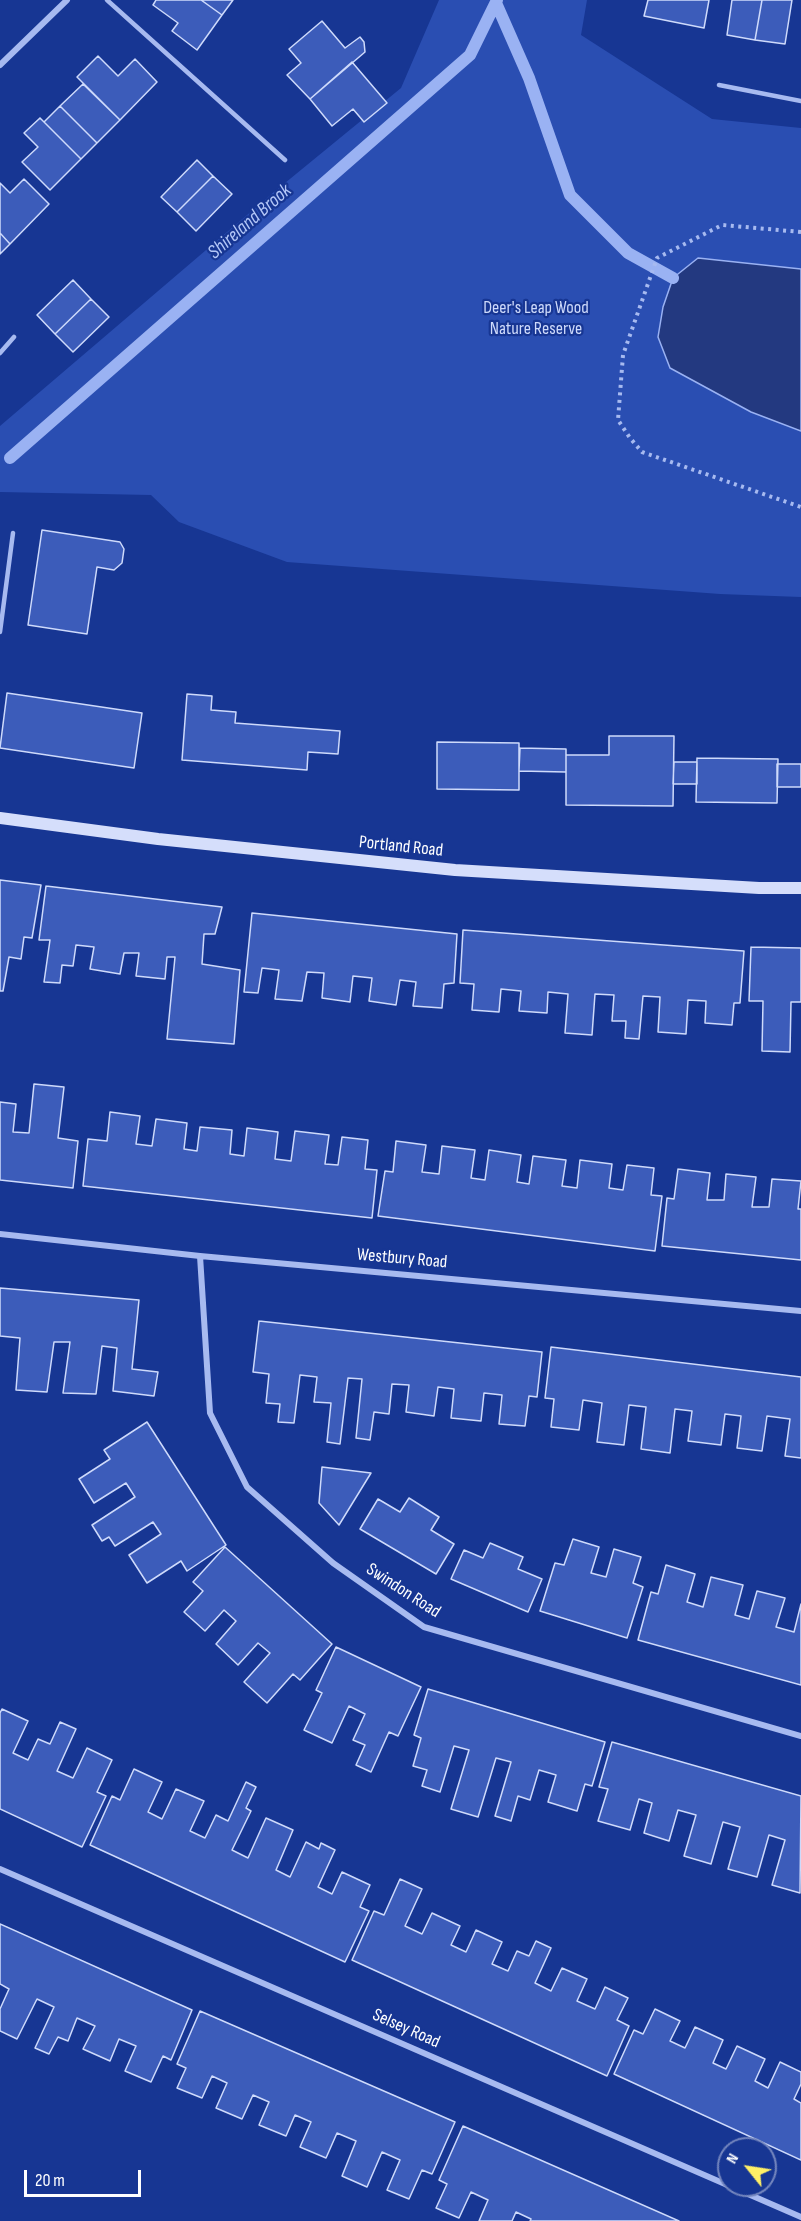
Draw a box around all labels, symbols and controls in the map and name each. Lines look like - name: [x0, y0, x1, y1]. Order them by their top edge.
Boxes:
- water label: Shireland Brook: [203, 179, 297, 265]
- park label: Deer's Leap Wood Nature Reserve: [483, 297, 589, 340]
- street label: Portland Road: [358, 832, 444, 862]
- street label: Westbury Road: [356, 1244, 448, 1274]
- street label: Swindon Road: [362, 1559, 444, 1623]
- street label: Selsey Road: [369, 2005, 443, 2053]
- north arrow: [717, 2137, 777, 2197]
- text: N: [722, 2150, 743, 2167]
- scale bar: [27, 2158, 144, 2196]
- text: 20 m: [35, 2170, 65, 2191]

